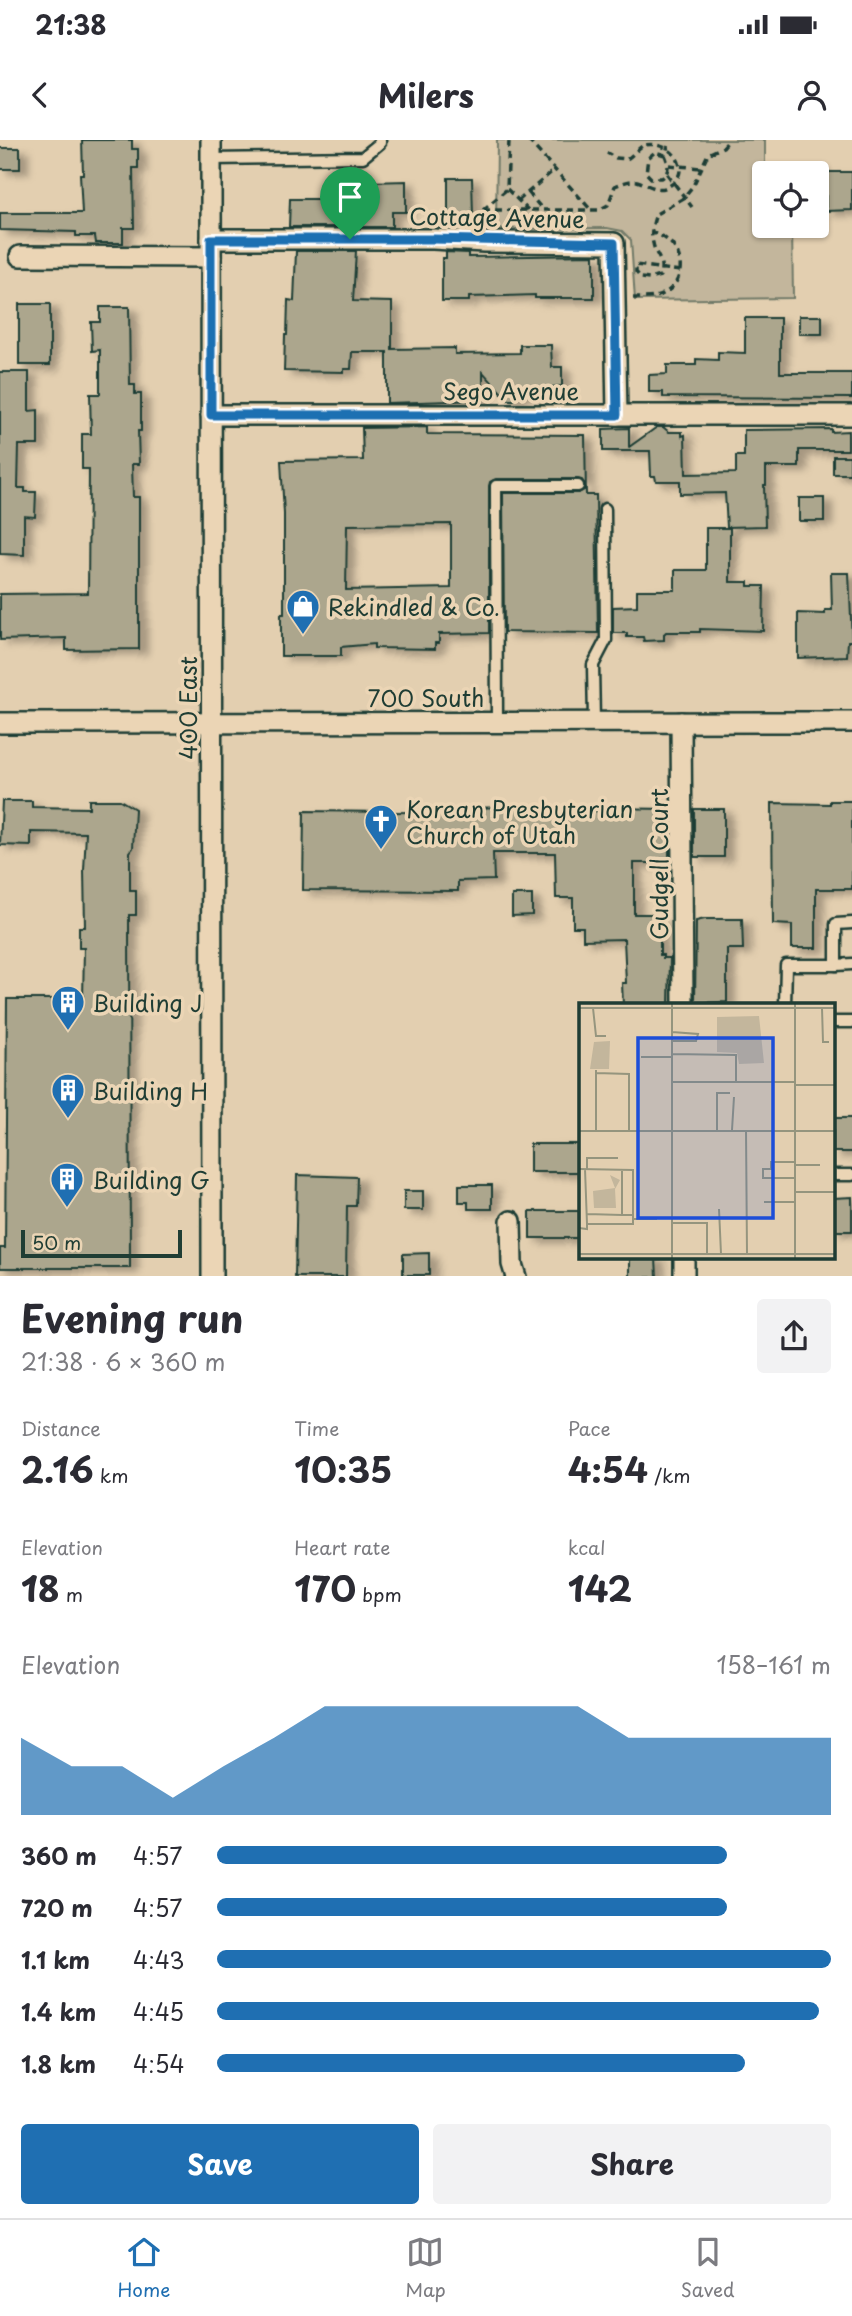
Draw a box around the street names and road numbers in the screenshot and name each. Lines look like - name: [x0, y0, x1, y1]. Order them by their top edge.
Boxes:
- street label: Cottage Avenue: [409, 198, 585, 236]
- street label: Sego Avenue: [443, 373, 579, 408]
- street label: 400 East: [170, 656, 205, 760]
- street label: 700 South: [368, 680, 484, 715]
- street label: Gudgell Court: [641, 788, 676, 940]

